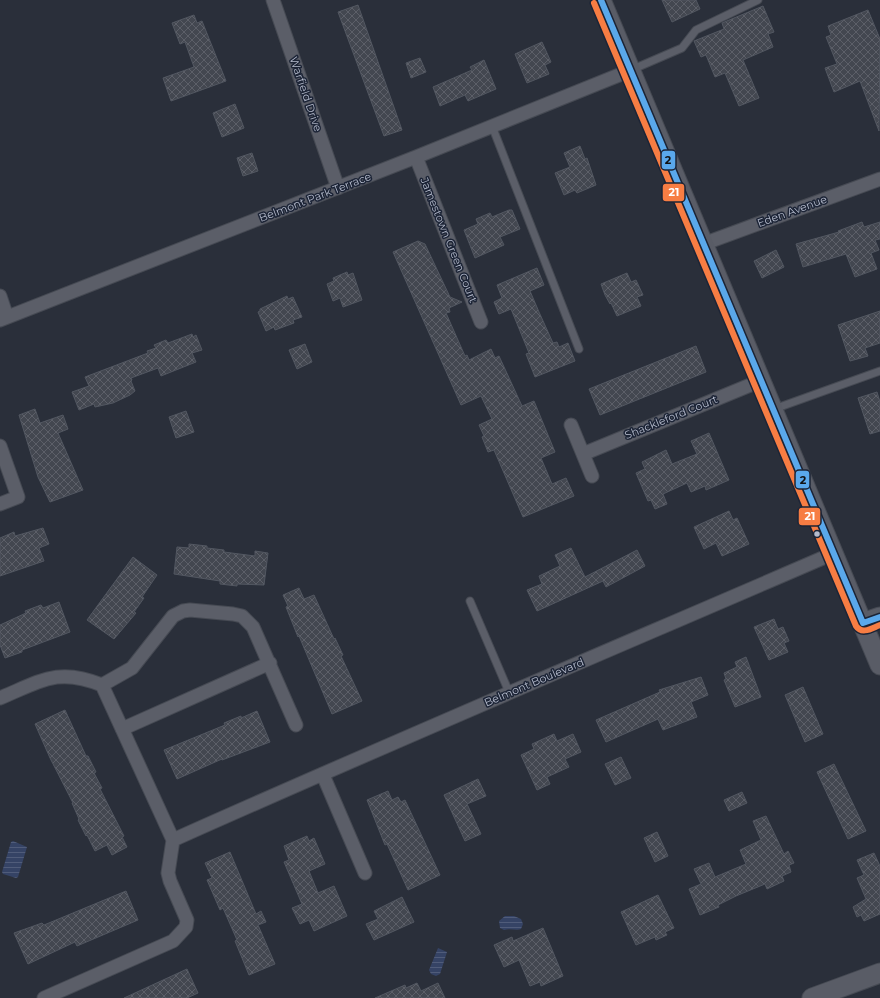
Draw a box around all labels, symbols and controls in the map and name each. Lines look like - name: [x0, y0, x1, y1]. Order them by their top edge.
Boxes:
- street label: Warfield Drive: [287, 55, 325, 134]
- line badge: 2: [661, 150, 676, 170]
- text: 2: [665, 153, 672, 167]
- street label: Belmont Park Terrace: [257, 169, 373, 225]
- street label: Jamestown Green Court: [417, 174, 481, 305]
- line badge: 21: [662, 183, 685, 202]
- text: 21: [669, 185, 679, 199]
- street label: Eden Avenue: [755, 192, 829, 230]
- street label: Shackleford Court: [622, 392, 720, 442]
- line badge: 2: [795, 470, 810, 489]
- text: 2: [800, 473, 807, 487]
- line badge: 21: [798, 507, 821, 526]
- text: 21: [805, 509, 815, 523]
- unlabelled marker: [812, 529, 822, 539]
- street label: Belmont Boulevard: [482, 655, 586, 709]

